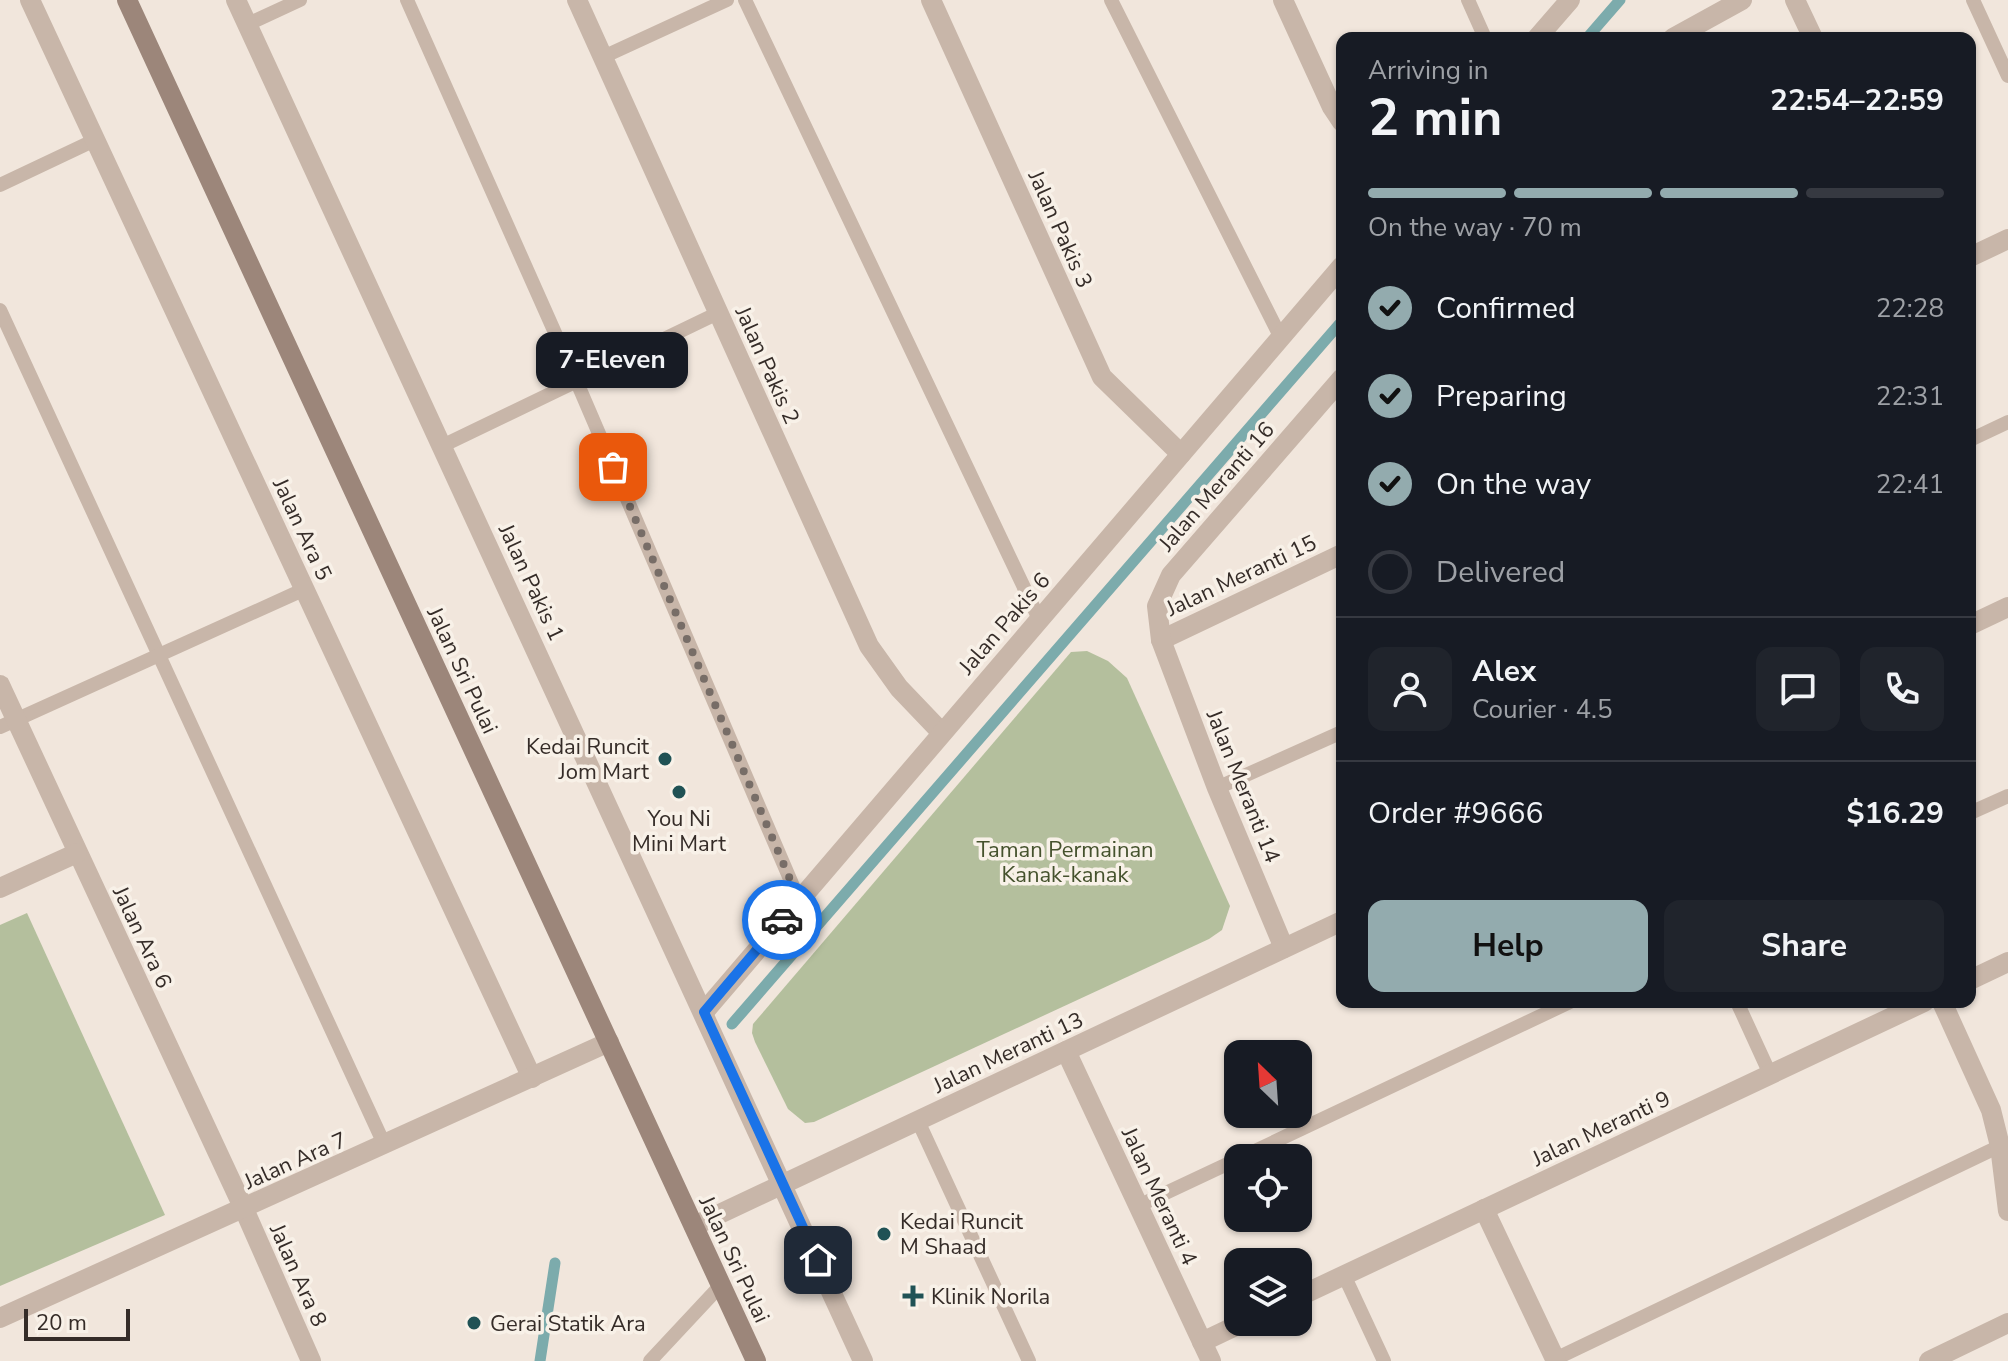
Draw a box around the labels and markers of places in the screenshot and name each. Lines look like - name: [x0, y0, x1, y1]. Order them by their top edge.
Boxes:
- callout: 7-Eleven: [537, 331, 689, 387]
- pin: [579, 433, 647, 501]
- place label: Kedai Runcit Jom Mart: [526, 732, 649, 787]
- marker: Kedai Runcit Jom Mart: [656, 750, 674, 768]
- marker: You Ni Mini Mart: [670, 783, 688, 801]
- place label: You Ni Mini Mart: [632, 804, 726, 859]
- place label: Kedai Runcit M Shaad: [900, 1207, 1023, 1262]
- marker: Kedai Runcit M Shaad: [875, 1225, 893, 1243]
- pin: [784, 1226, 852, 1294]
- place label: Klinik Norila: [931, 1282, 1050, 1312]
- marker: Klinik Norila: [902, 1285, 924, 1307]
- place label: Gerai Statik Ara: [490, 1309, 646, 1339]
- marker: Gerai Statik Ara: [465, 1314, 483, 1332]

